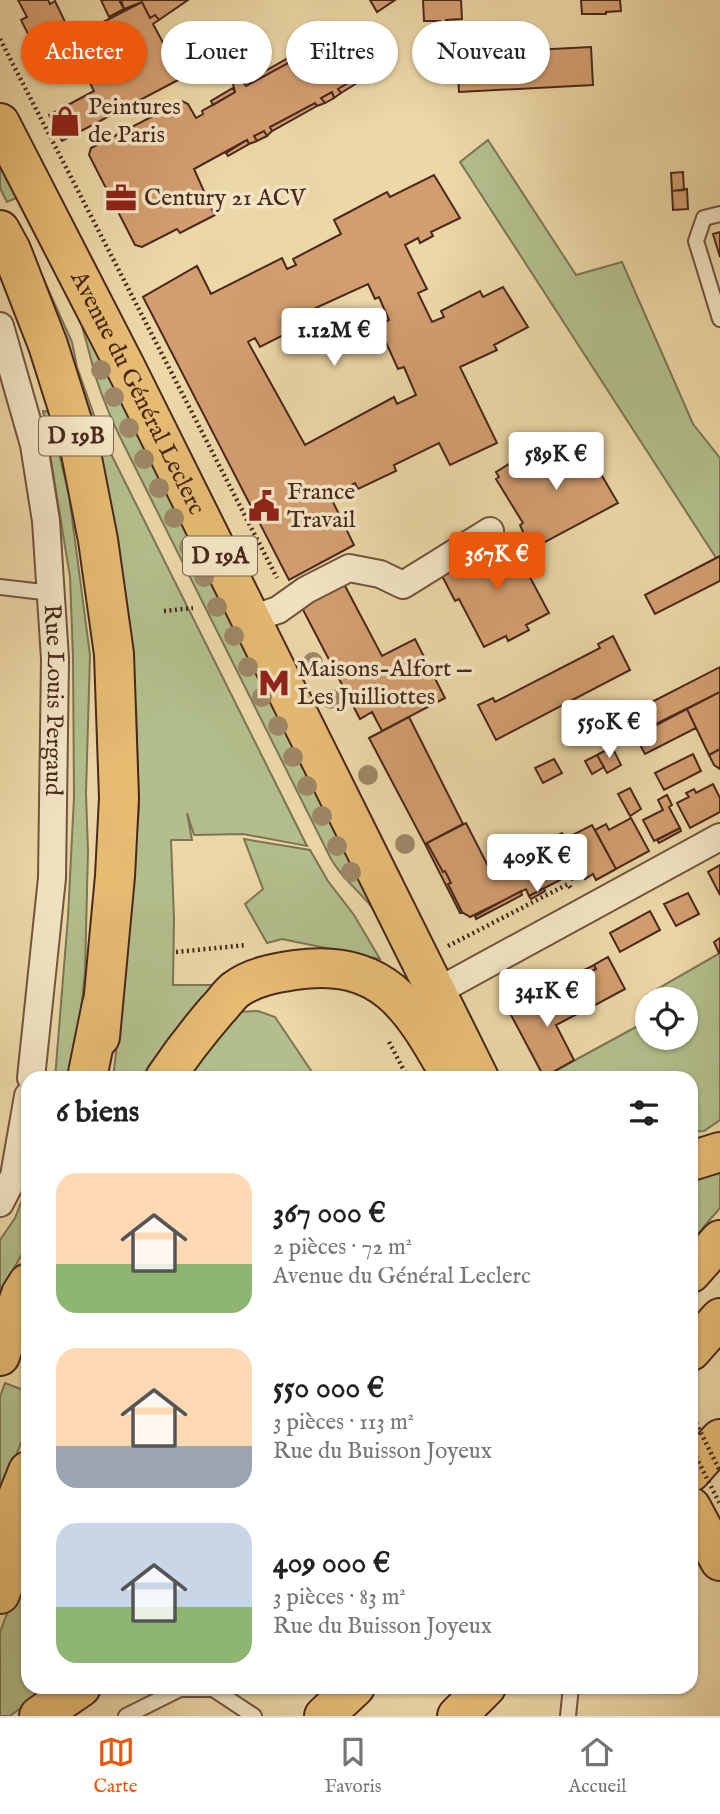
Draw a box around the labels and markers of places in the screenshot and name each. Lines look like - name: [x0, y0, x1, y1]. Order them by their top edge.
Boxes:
- place label: Peintures de Paris: [88, 92, 181, 151]
- shop icon: Peintures de Paris: [48, 104, 82, 138]
- office icon: Century 21 ACV: [104, 181, 138, 215]
- place label: Century 21 ACV: [144, 183, 307, 214]
- pin: 1.12M €: [269, 308, 399, 368]
- pin: 589K €: [499, 433, 613, 492]
- place label: France Travail: [287, 477, 356, 536]
- public building icon: France Travail: [247, 489, 281, 523]
- pin: 367K €: [440, 532, 554, 592]
- place label: Maisons-Alfort — Les Juilliottes: [297, 654, 473, 713]
- metro station icon: Maisons-Alfort — Les Juilliottes: [257, 666, 291, 700]
- pin: 550K €: [552, 700, 666, 760]
- pin: 409K €: [480, 834, 594, 894]
- pin: 341K €: [490, 970, 604, 1029]

